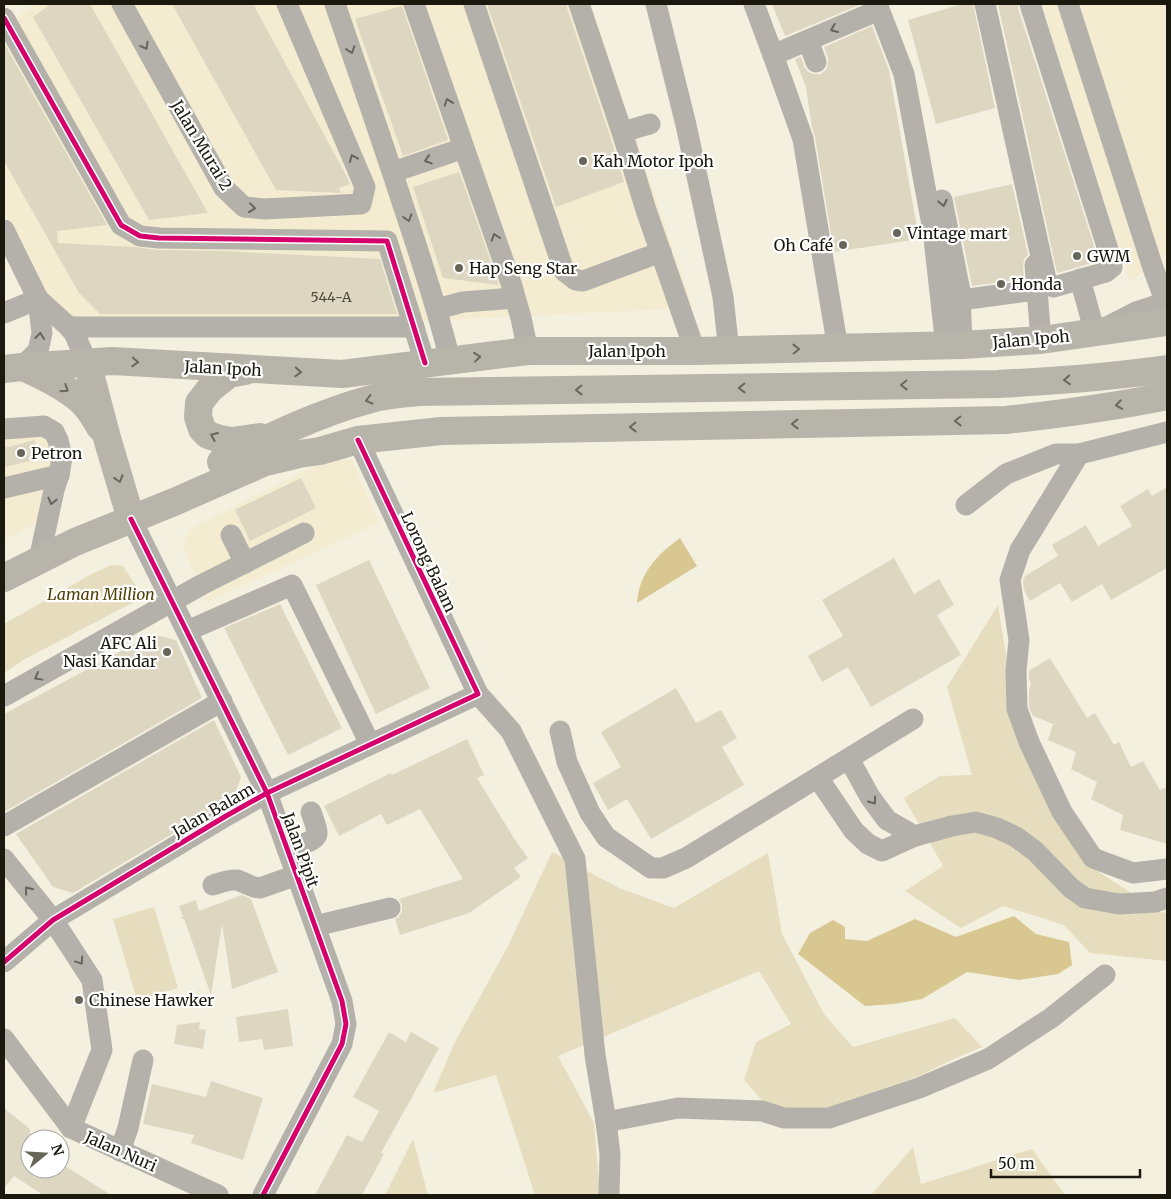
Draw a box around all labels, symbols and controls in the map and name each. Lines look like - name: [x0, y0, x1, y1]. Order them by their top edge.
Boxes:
- one-way arrow: [831, 23, 839, 33]
- one-way arrow: [139, 41, 149, 50]
- one-way arrow: [345, 45, 355, 54]
- street label: Jalan Murai 2: [167, 95, 237, 194]
- one-way arrow: [444, 99, 454, 107]
- place label: Kah Motor Ipoh: [593, 151, 714, 171]
- one-way arrow: [348, 154, 359, 163]
- one-way arrow: [425, 154, 433, 164]
- marker: Kah Motor Ipoh: [577, 155, 589, 167]
- one-way arrow: [937, 199, 947, 208]
- one-way arrow: [248, 202, 256, 212]
- one-way arrow: [402, 213, 412, 222]
- place label: Vintage mart: [906, 223, 1008, 243]
- marker: Vintage mart: [891, 227, 903, 239]
- one-way arrow: [491, 234, 501, 242]
- place label: Oh Café: [774, 235, 833, 255]
- marker: Oh Café: [837, 239, 849, 251]
- place label: GWM: [1087, 246, 1131, 266]
- marker: GWM: [1071, 250, 1083, 262]
- place label: Hap Seng Star: [469, 258, 577, 278]
- marker: Hap Seng Star: [453, 262, 465, 274]
- place label: Honda: [1011, 274, 1062, 294]
- marker: Honda: [995, 278, 1007, 290]
- house number: 544-A: [310, 288, 352, 306]
- street label: Jalan Ipoh: [991, 326, 1071, 352]
- one-way arrow: [35, 332, 45, 341]
- street label: Jalan Ipoh: [587, 341, 666, 361]
- one-way arrow: [792, 344, 800, 355]
- one-way arrow: [473, 352, 481, 363]
- street label: Jalan Ipoh: [183, 356, 263, 380]
- one-way arrow: [132, 357, 140, 368]
- one-way arrow: [294, 366, 302, 377]
- one-way arrow: [1062, 374, 1070, 385]
- one-way arrow: [900, 380, 908, 391]
- one-way arrow: [738, 382, 746, 393]
- one-way arrow: [59, 383, 68, 393]
- one-way arrow: [575, 384, 583, 395]
- one-way arrow: [364, 394, 373, 405]
- one-way arrow: [1115, 399, 1124, 409]
- one-way arrow: [954, 416, 962, 426]
- one-way arrow: [791, 419, 799, 429]
- one-way arrow: [629, 422, 637, 433]
- one-way arrow: [210, 432, 219, 443]
- place label: Petron: [31, 443, 83, 463]
- marker: Petron: [15, 447, 27, 459]
- one-way arrow: [114, 474, 124, 482]
- one-way arrow: [47, 497, 58, 506]
- street label: Lorong Balam: [397, 509, 461, 616]
- park label: Laman Million: [47, 584, 155, 604]
- place label: AFC Ali Nasi Kandar: [63, 633, 157, 671]
- marker: AFC Ali Nasi Kandar: [161, 646, 173, 658]
- one-way arrow: [34, 671, 43, 681]
- street label: Jalan Balam: [168, 778, 258, 842]
- one-way arrow: [867, 795, 876, 805]
- street label: Jalan Pipit: [278, 809, 324, 891]
- one-way arrow: [25, 886, 34, 895]
- one-way arrow: [74, 955, 83, 965]
- place label: Chinese Hawker: [89, 990, 214, 1010]
- marker: Chinese Hawker: [73, 994, 85, 1006]
- street label: Jalan Nuri: [81, 1126, 160, 1176]
- north arrow: [20, 1129, 70, 1179]
- text: N: [47, 1142, 68, 1158]
- scale bar: [991, 1146, 1140, 1178]
- text: 50 m: [998, 1154, 1035, 1173]

